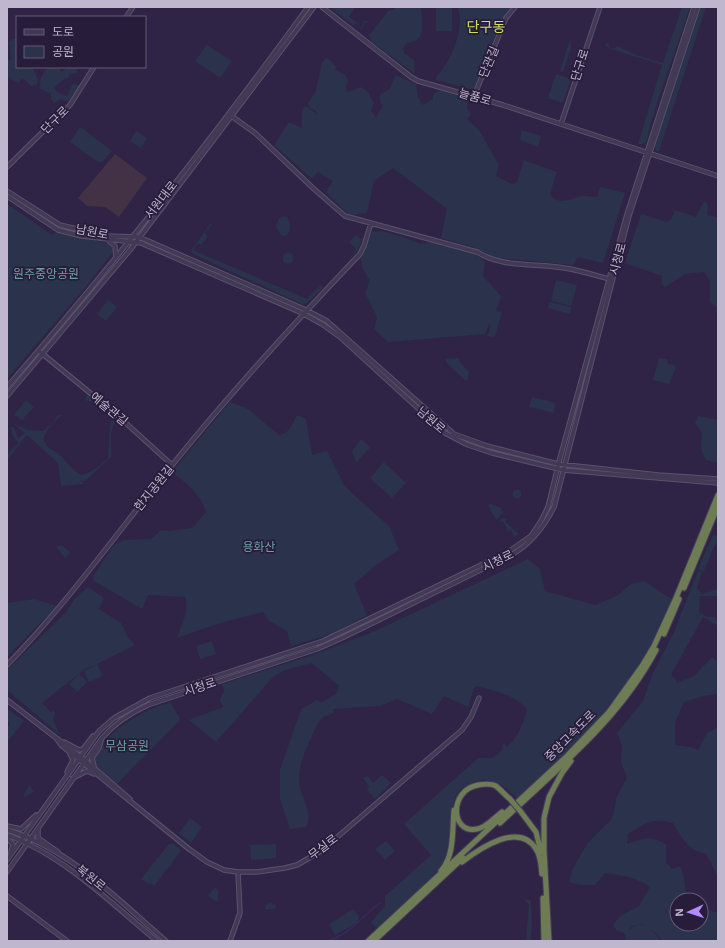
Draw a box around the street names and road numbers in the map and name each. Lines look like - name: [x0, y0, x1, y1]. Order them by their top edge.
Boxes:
- street label: 단관길: [476, 44, 502, 80]
- street label: 단구로: [568, 47, 592, 83]
- street label: 늘품로: [457, 86, 493, 108]
- street label: 단구로: [38, 103, 72, 137]
- street label: 서원대로: [142, 178, 180, 222]
- street label: 남원로: [74, 222, 110, 242]
- street label: 시청로: [607, 241, 629, 277]
- street label: 예술관길: [88, 389, 130, 429]
- street label: 남원로: [414, 404, 448, 436]
- street label: 한지공원길: [131, 462, 177, 514]
- street label: 시청로: [480, 547, 516, 575]
- street label: 시청로: [182, 675, 218, 699]
- street label: 중앙고속도로: [542, 708, 598, 764]
- street label: 무실로: [306, 831, 340, 863]
- street label: 북원로: [74, 862, 108, 894]

